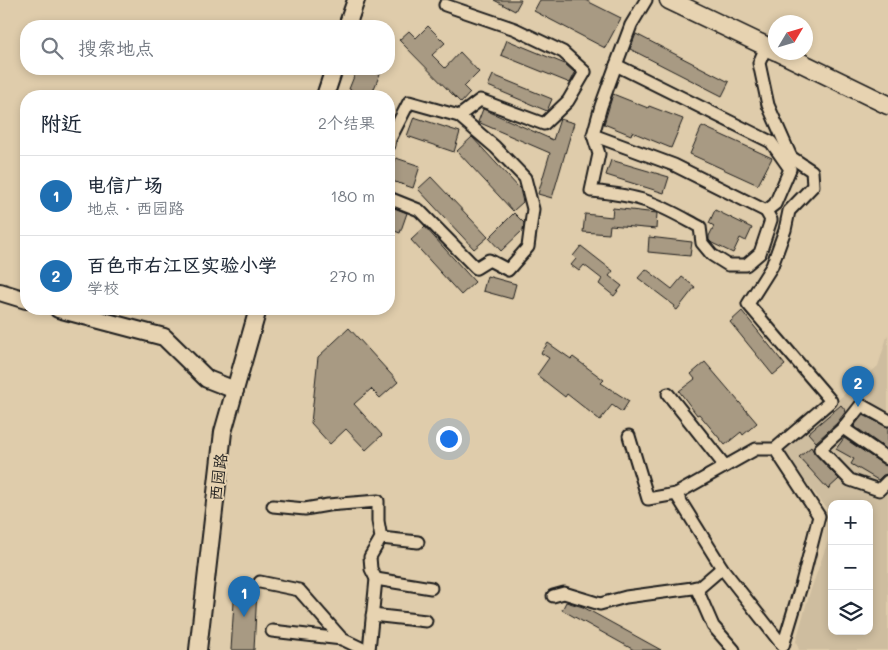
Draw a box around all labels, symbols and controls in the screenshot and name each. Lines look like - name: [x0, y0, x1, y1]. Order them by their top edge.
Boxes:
- north arrow: [768, 15, 813, 60]
- search box: [20, 20, 395, 75]
- icon: search: [38, 34, 66, 62]
- text: 搜索地点: [78, 35, 154, 60]
- text: 附近: [40, 109, 82, 136]
- text: 2个结果: [318, 112, 375, 133]
- text: 电信广场: [87, 172, 163, 197]
- text: 1: [52, 185, 60, 206]
- text: 180 m: [330, 185, 375, 206]
- text: 地点 · 西园路: [87, 197, 184, 218]
- text: 百色市右江区实验小学: [87, 252, 277, 277]
- text: 2: [52, 265, 60, 286]
- text: 270 m: [329, 265, 375, 286]
- text: 学校: [87, 277, 119, 298]
- pin: 2: [842, 366, 874, 407]
- your location: [436, 426, 462, 452]
- street label: 西园路: [204, 452, 231, 502]
- map controls: [828, 500, 873, 635]
- button: +: [828, 500, 873, 545]
- button: −: [828, 545, 873, 590]
- pin: 1: [228, 576, 260, 617]
- button: layers: [828, 590, 873, 635]

